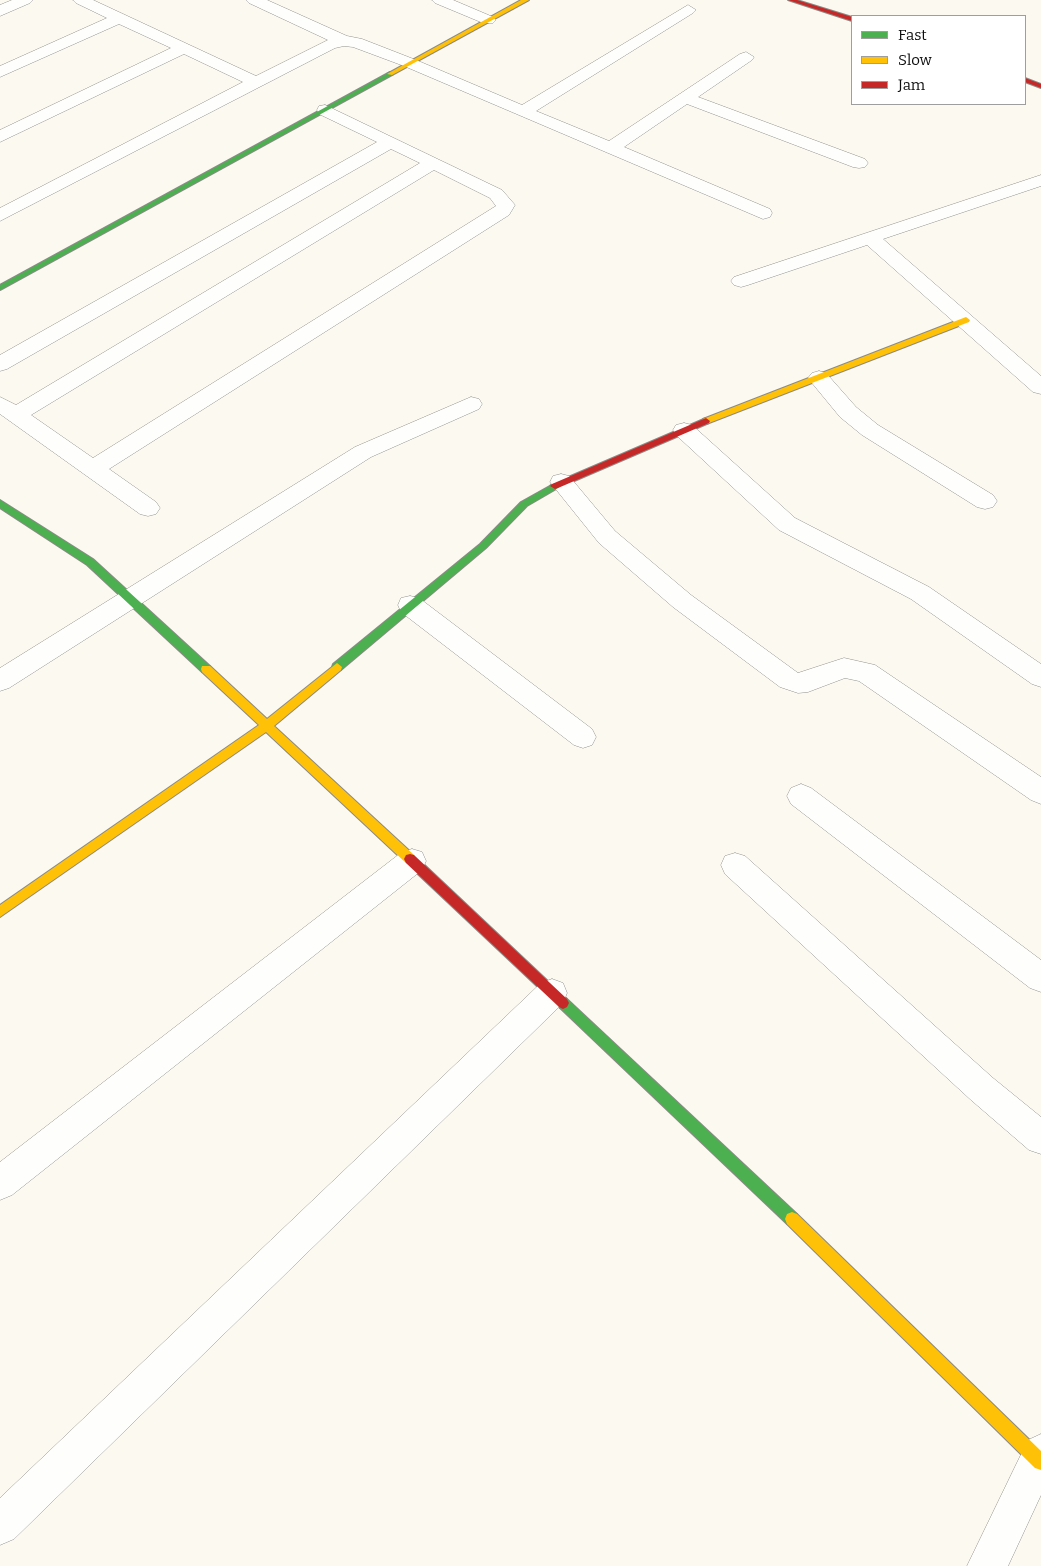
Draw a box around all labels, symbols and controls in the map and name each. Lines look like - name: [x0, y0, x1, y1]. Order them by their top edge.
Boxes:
- legend: [851, 15, 1026, 105]
- text: Fast: [898, 26, 927, 44]
- text: Slow: [898, 51, 932, 69]
- text: Jam: [898, 76, 925, 94]

